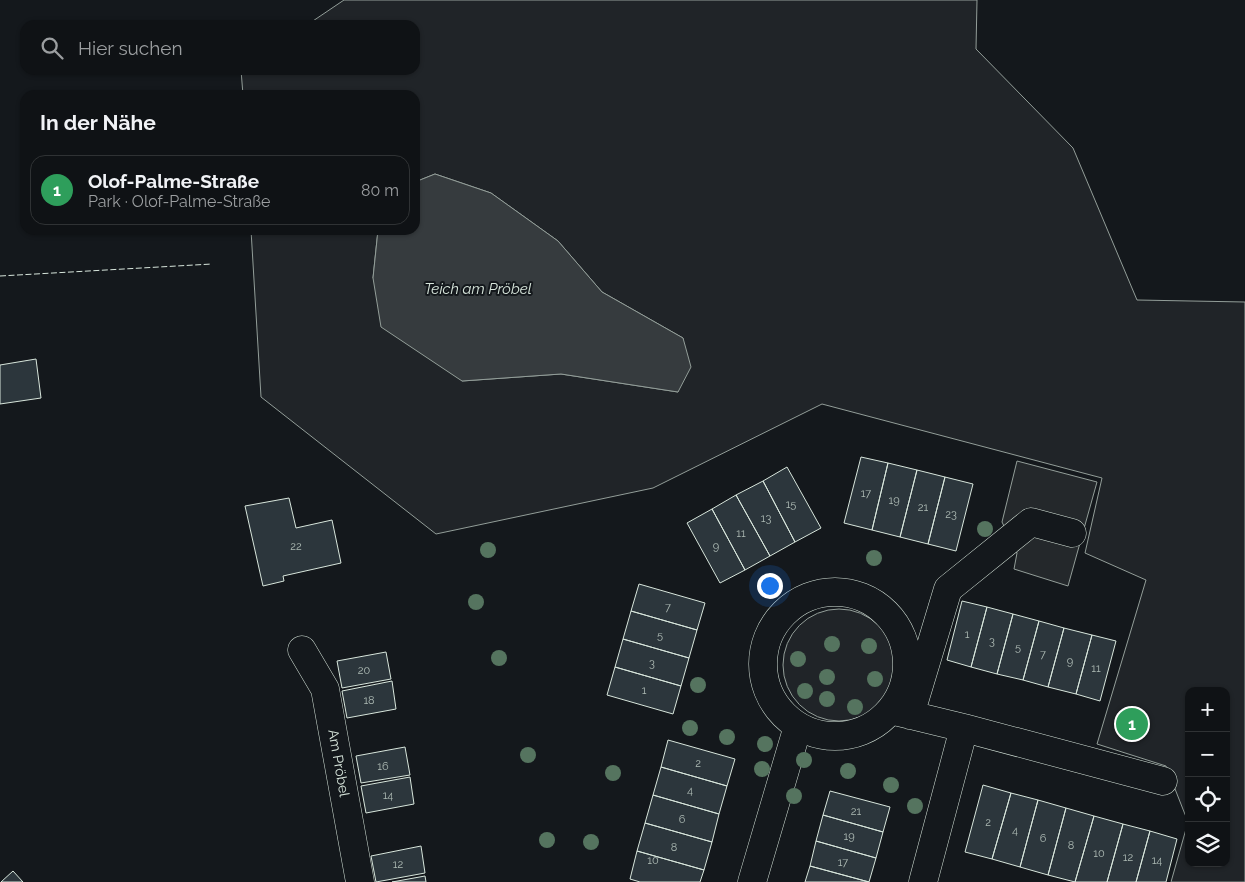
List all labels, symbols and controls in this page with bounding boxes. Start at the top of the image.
search box [20,20,420,75]
icon: search [38,34,66,62]
text: Hier suchen [78,37,183,59]
text: In der Nähe [40,110,156,135]
text: Olof-Palme-Straße [88,170,259,192]
text: 1 [53,181,61,200]
text: 80 m [361,181,399,200]
text: Park · Olof-Palme-Straße [88,192,270,211]
water label: Teich am Pröbel [424,280,532,298]
house number: 17 [861,487,871,500]
house number: 19 [888,494,900,507]
house number: 15 [786,498,796,511]
house number: 21 [918,501,929,514]
house number: 23 [945,508,957,521]
house number: 13 [761,512,771,525]
house number: 11 [736,527,746,540]
house number: 22 [290,540,302,553]
house number: 9 [713,540,719,553]
your location [757,573,783,599]
house number: 7 [665,601,671,614]
house number: 1 [965,628,970,641]
house number: 5 [657,629,663,642]
house number: 3 [989,635,995,648]
house number: 5 [1015,641,1021,654]
house number: 7 [1040,648,1046,661]
house number: 9 [1067,655,1073,668]
house number: 3 [649,657,655,670]
house number: 11 [1091,662,1101,675]
house number: 20 [358,664,370,677]
house number: 1 [642,684,647,697]
map controls [1185,687,1230,867]
button: + [1185,687,1230,732]
house number: 18 [363,694,375,707]
pin: 1 [1116,705,1148,743]
street label: Am Pröbel [325,728,353,798]
button: − [1185,732,1230,777]
house number: 2 [695,757,701,770]
house number: 16 [377,760,389,773]
button: locate [1185,777,1230,822]
house number: 4 [687,784,693,797]
house number: 14 [383,789,393,802]
house number: 21 [851,805,862,818]
house number: 6 [679,813,686,826]
house number: 2 [985,816,991,829]
button: layers [1185,822,1230,867]
house number: 4 [1012,824,1018,837]
house number: 19 [843,830,855,843]
house number: 6 [1040,832,1047,845]
house number: 8 [1068,839,1074,852]
house number: 8 [671,841,677,854]
house number: 10 [1093,847,1105,860]
house number: 12 [1123,851,1133,864]
house number: 10 [647,854,659,867]
house number: 14 [1152,854,1162,867]
house number: 17 [838,856,848,869]
house number: 12 [393,858,403,871]

